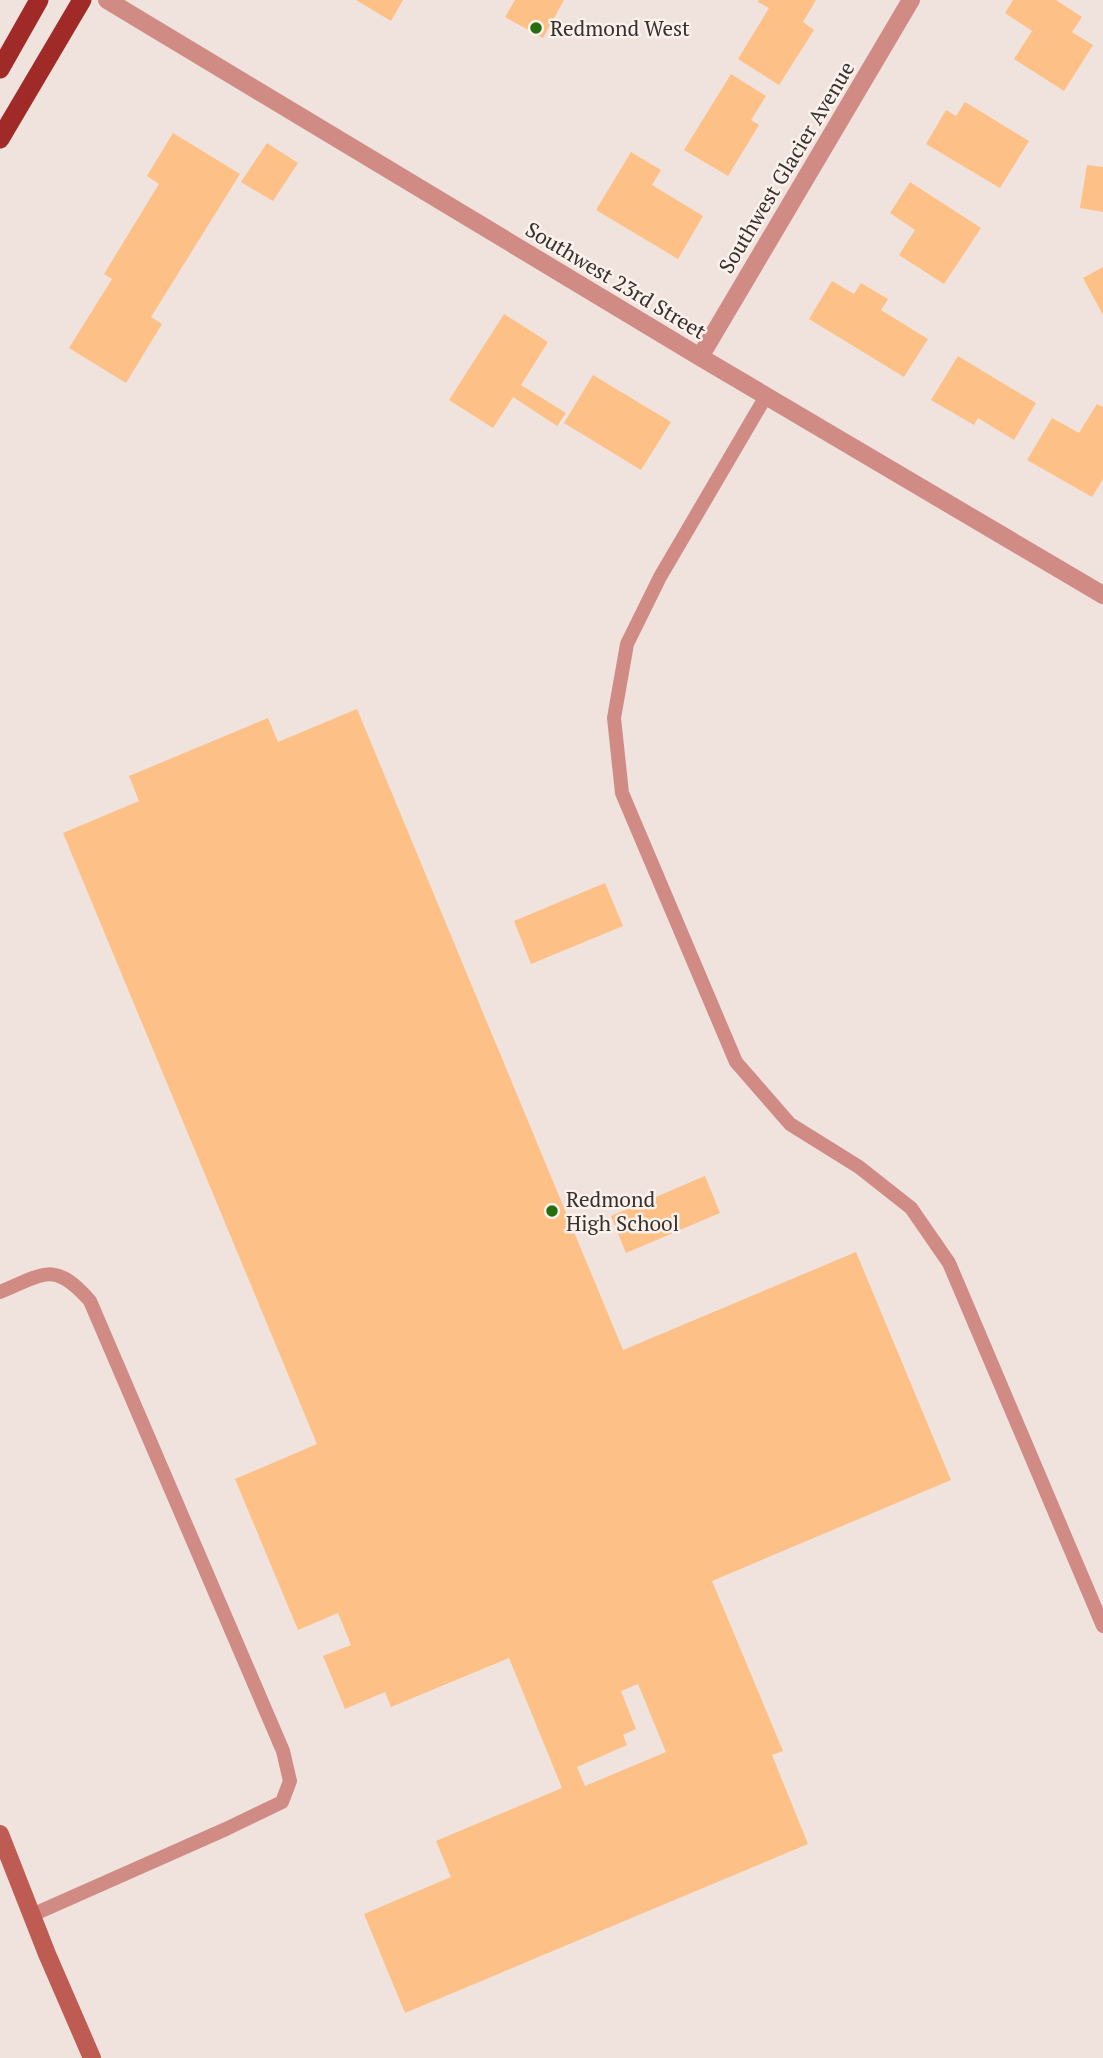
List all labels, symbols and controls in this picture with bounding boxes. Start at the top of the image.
place label: Redmond West [550,14,690,42]
marker: Redmond West [528,20,544,36]
street label: Southwest Glacier Avenue [712,56,860,278]
street label: Southwest 23rd Street [521,215,712,345]
place label: Redmond High School [566,1185,679,1237]
marker: Redmond High School [544,1203,560,1219]

